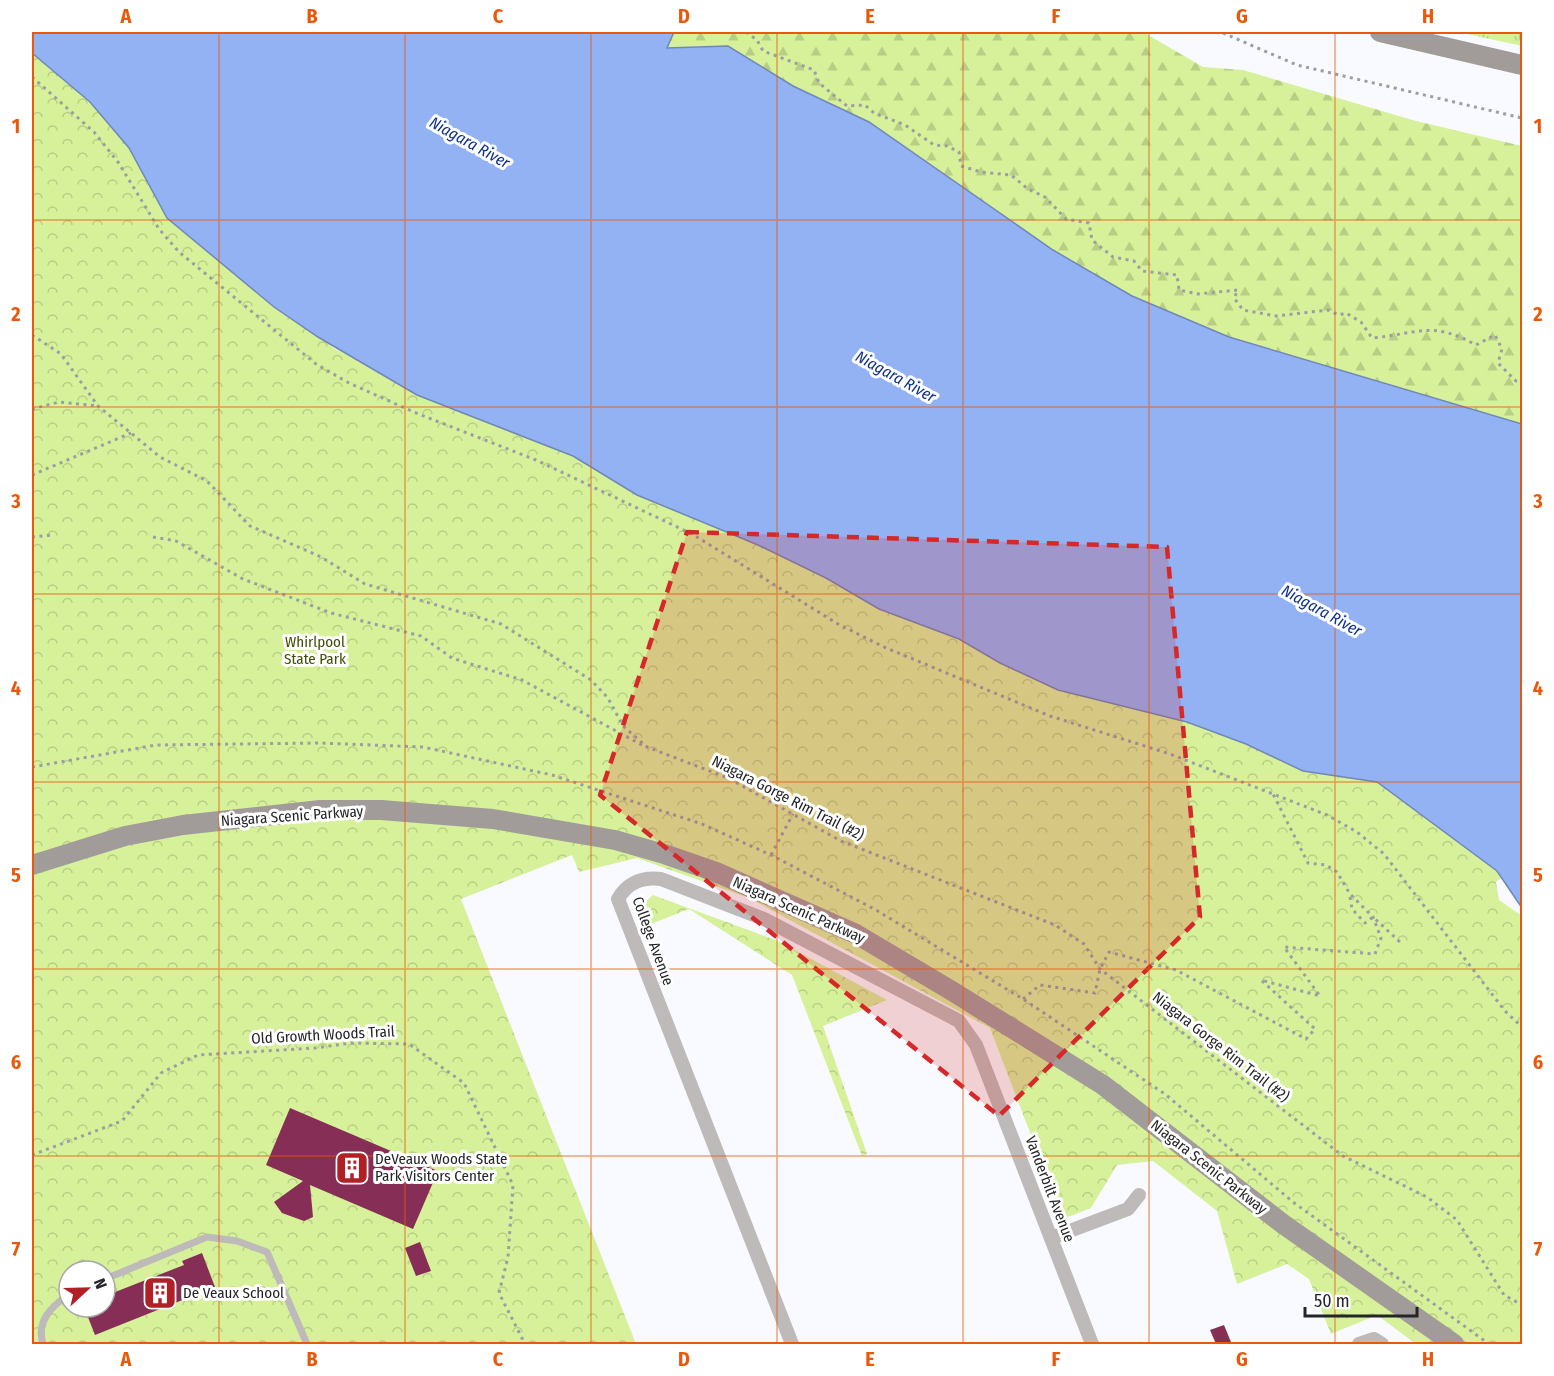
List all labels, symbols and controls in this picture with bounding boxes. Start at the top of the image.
text: A [120,4,133,28]
text: B [306,4,318,28]
text: C [493,4,504,28]
text: D [678,4,690,28]
text: E [865,4,875,28]
text: F [1052,4,1061,28]
text: G [1236,4,1248,28]
text: H [1422,4,1434,28]
water label: Niagara River [426,113,514,172]
text: 1 [12,114,20,138]
text: 1 [1534,114,1542,138]
text: 2 [10,302,21,326]
text: 2 [1532,302,1543,326]
water label: Niagara River [852,347,940,406]
text: 3 [10,489,21,513]
text: 3 [1532,489,1543,513]
water label: Niagara River [1278,581,1366,640]
park label: Whirlpool State Park [284,633,346,668]
text: 4 [11,676,21,700]
text: 4 [1533,676,1543,700]
street label: Niagara Gorge Rim Trail (#2) [709,752,867,844]
street label: Niagara Scenic Parkway [220,802,364,830]
text: 5 [11,863,21,887]
text: 5 [1533,863,1543,887]
street label: Niagara Scenic Parkway [730,873,868,947]
street label: College Avenue [629,894,677,988]
street label: Niagara Gorge Rim Trail (#2) [1149,988,1293,1106]
street label: Old Growth Woods Trail [251,1022,395,1048]
text: 6 [11,1050,21,1074]
text: 6 [1533,1050,1543,1074]
street label: Niagara Scenic Parkway [1147,1116,1271,1218]
street label: Vanderbilt Avenue [1021,1133,1079,1245]
building icon: DeVeaux Woods State Park Visitors Center [334,1150,370,1186]
place label: DeVeaux Woods State Park Visitors Center [375,1150,507,1185]
text: 7 [12,1237,21,1261]
text: 7 [1534,1237,1543,1261]
north arrow [57,1259,117,1319]
building icon: De Veaux School [142,1275,178,1311]
text: N [90,1276,111,1292]
scale bar [1305,1280,1418,1318]
place label: De Veaux School [183,1284,284,1302]
text: 50 m [1314,1290,1350,1312]
text: A [120,1347,133,1371]
text: B [306,1347,318,1371]
text: C [493,1347,504,1371]
text: D [678,1347,690,1371]
text: E [865,1347,875,1371]
text: F [1052,1347,1061,1371]
text: G [1236,1347,1248,1371]
text: H [1422,1347,1434,1371]

